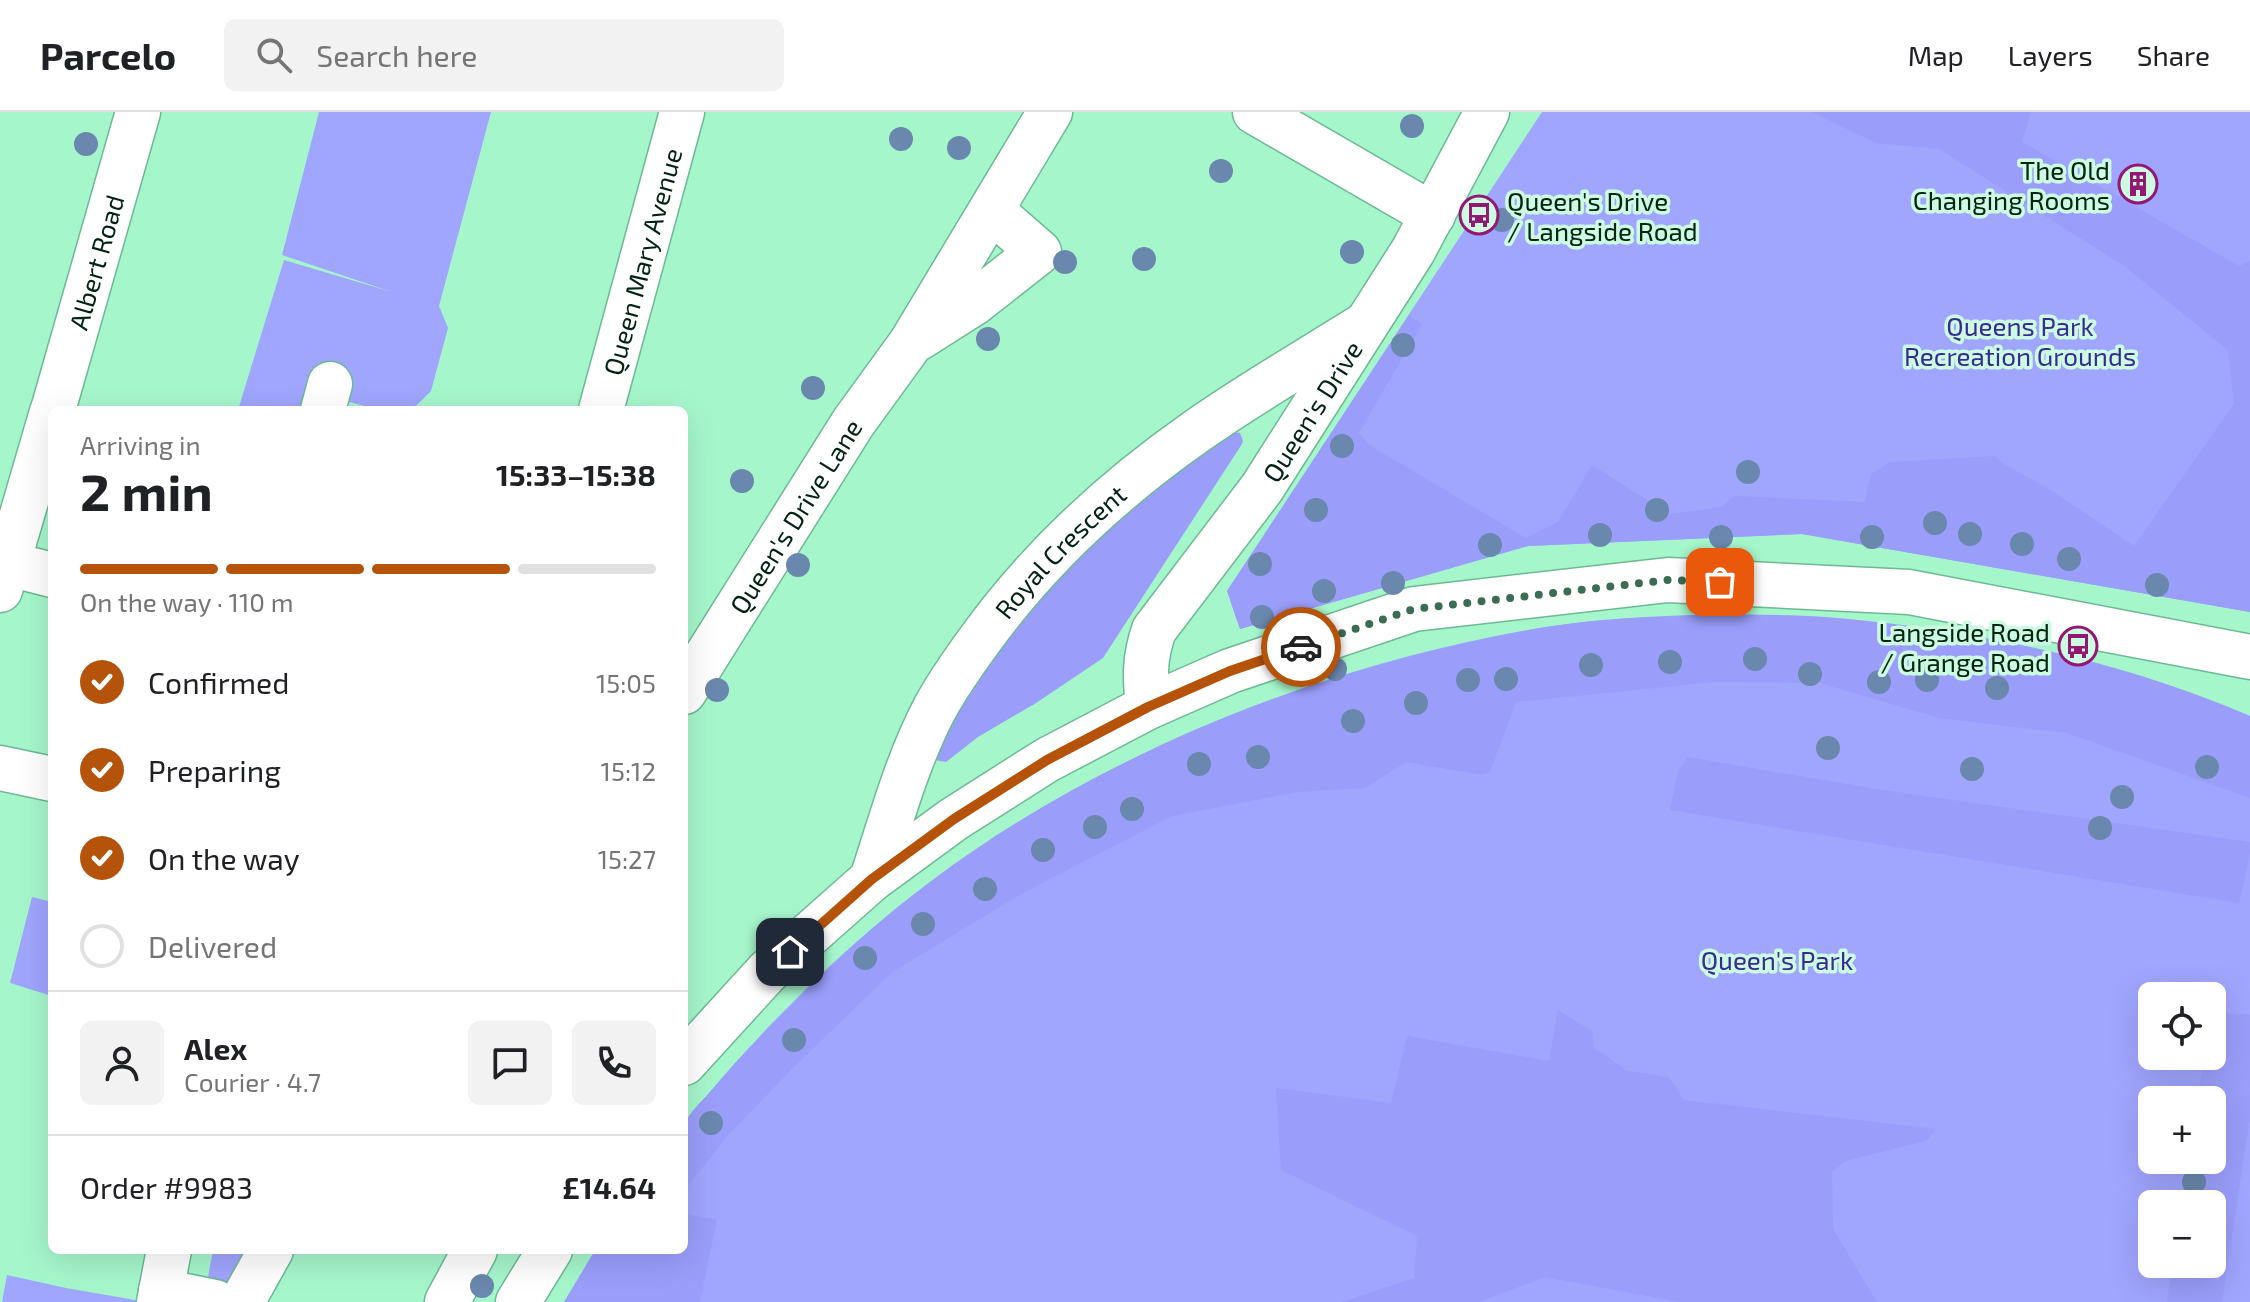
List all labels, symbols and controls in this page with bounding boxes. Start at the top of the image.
search box [224,19,784,91]
text: Parcelo [40,32,176,78]
icon: search [252,33,296,77]
text: Search here [316,37,477,73]
text: Map [1908,38,1964,72]
text: Layers [2008,38,2093,72]
text: Share [2137,38,2210,72]
street label: Queen Mary Avenue [596,144,687,378]
place label: The Old Changing Rooms [1913,154,2110,215]
building icon: The Old Changing Rooms [2117,163,2159,205]
place label: Queen's Drive / Langside Road [1507,185,1698,246]
street label: Albert Road [61,191,129,333]
bus stop icon: Queen's Drive / Langside Road [1458,194,1500,236]
park label: Queens Park Recreation Grounds [1904,310,2136,371]
street label: Queen's Drive [1255,334,1368,487]
street label: Queen's Drive Lane [722,413,867,619]
text: Arriving in [80,429,201,460]
text: 15:33–15:38 [496,456,656,492]
text: 2 min [80,459,213,521]
street label: Royal Crescent [987,477,1132,624]
pin [1686,548,1754,616]
icon: bag [1698,560,1742,604]
text: On the way · 110 m [80,586,294,617]
courier [1261,607,1341,687]
place label: Langside Road / Grange Road [1879,616,2050,677]
icon: car [1279,625,1323,669]
bus stop icon: Langside Road / Grange Road [2057,625,2099,667]
icon: check [80,660,124,704]
text: Confirmed [148,664,289,700]
text: 15:05 [596,667,656,698]
icon: check [80,748,124,792]
text: Preparing [148,752,281,788]
text: 15:12 [601,755,656,786]
icon: check [80,836,124,880]
text: On the way [148,840,300,876]
text: 15:27 [598,843,656,874]
pin [756,918,824,986]
text: Delivered [148,928,277,964]
icon: home [768,930,812,974]
park label: Queen's Park [1701,944,1853,975]
map controls [2138,982,2226,1278]
button: locate [2138,982,2226,1070]
button: person [80,1021,164,1105]
button: chat [468,1021,552,1105]
button: phone [572,1021,656,1105]
text: Alex [184,1030,247,1066]
text: Courier · 4.7 [184,1066,321,1097]
button: + [2138,1086,2226,1174]
text: Order #9983 [80,1169,253,1205]
text: £14.64 [562,1169,656,1205]
button: − [2138,1190,2226,1278]

